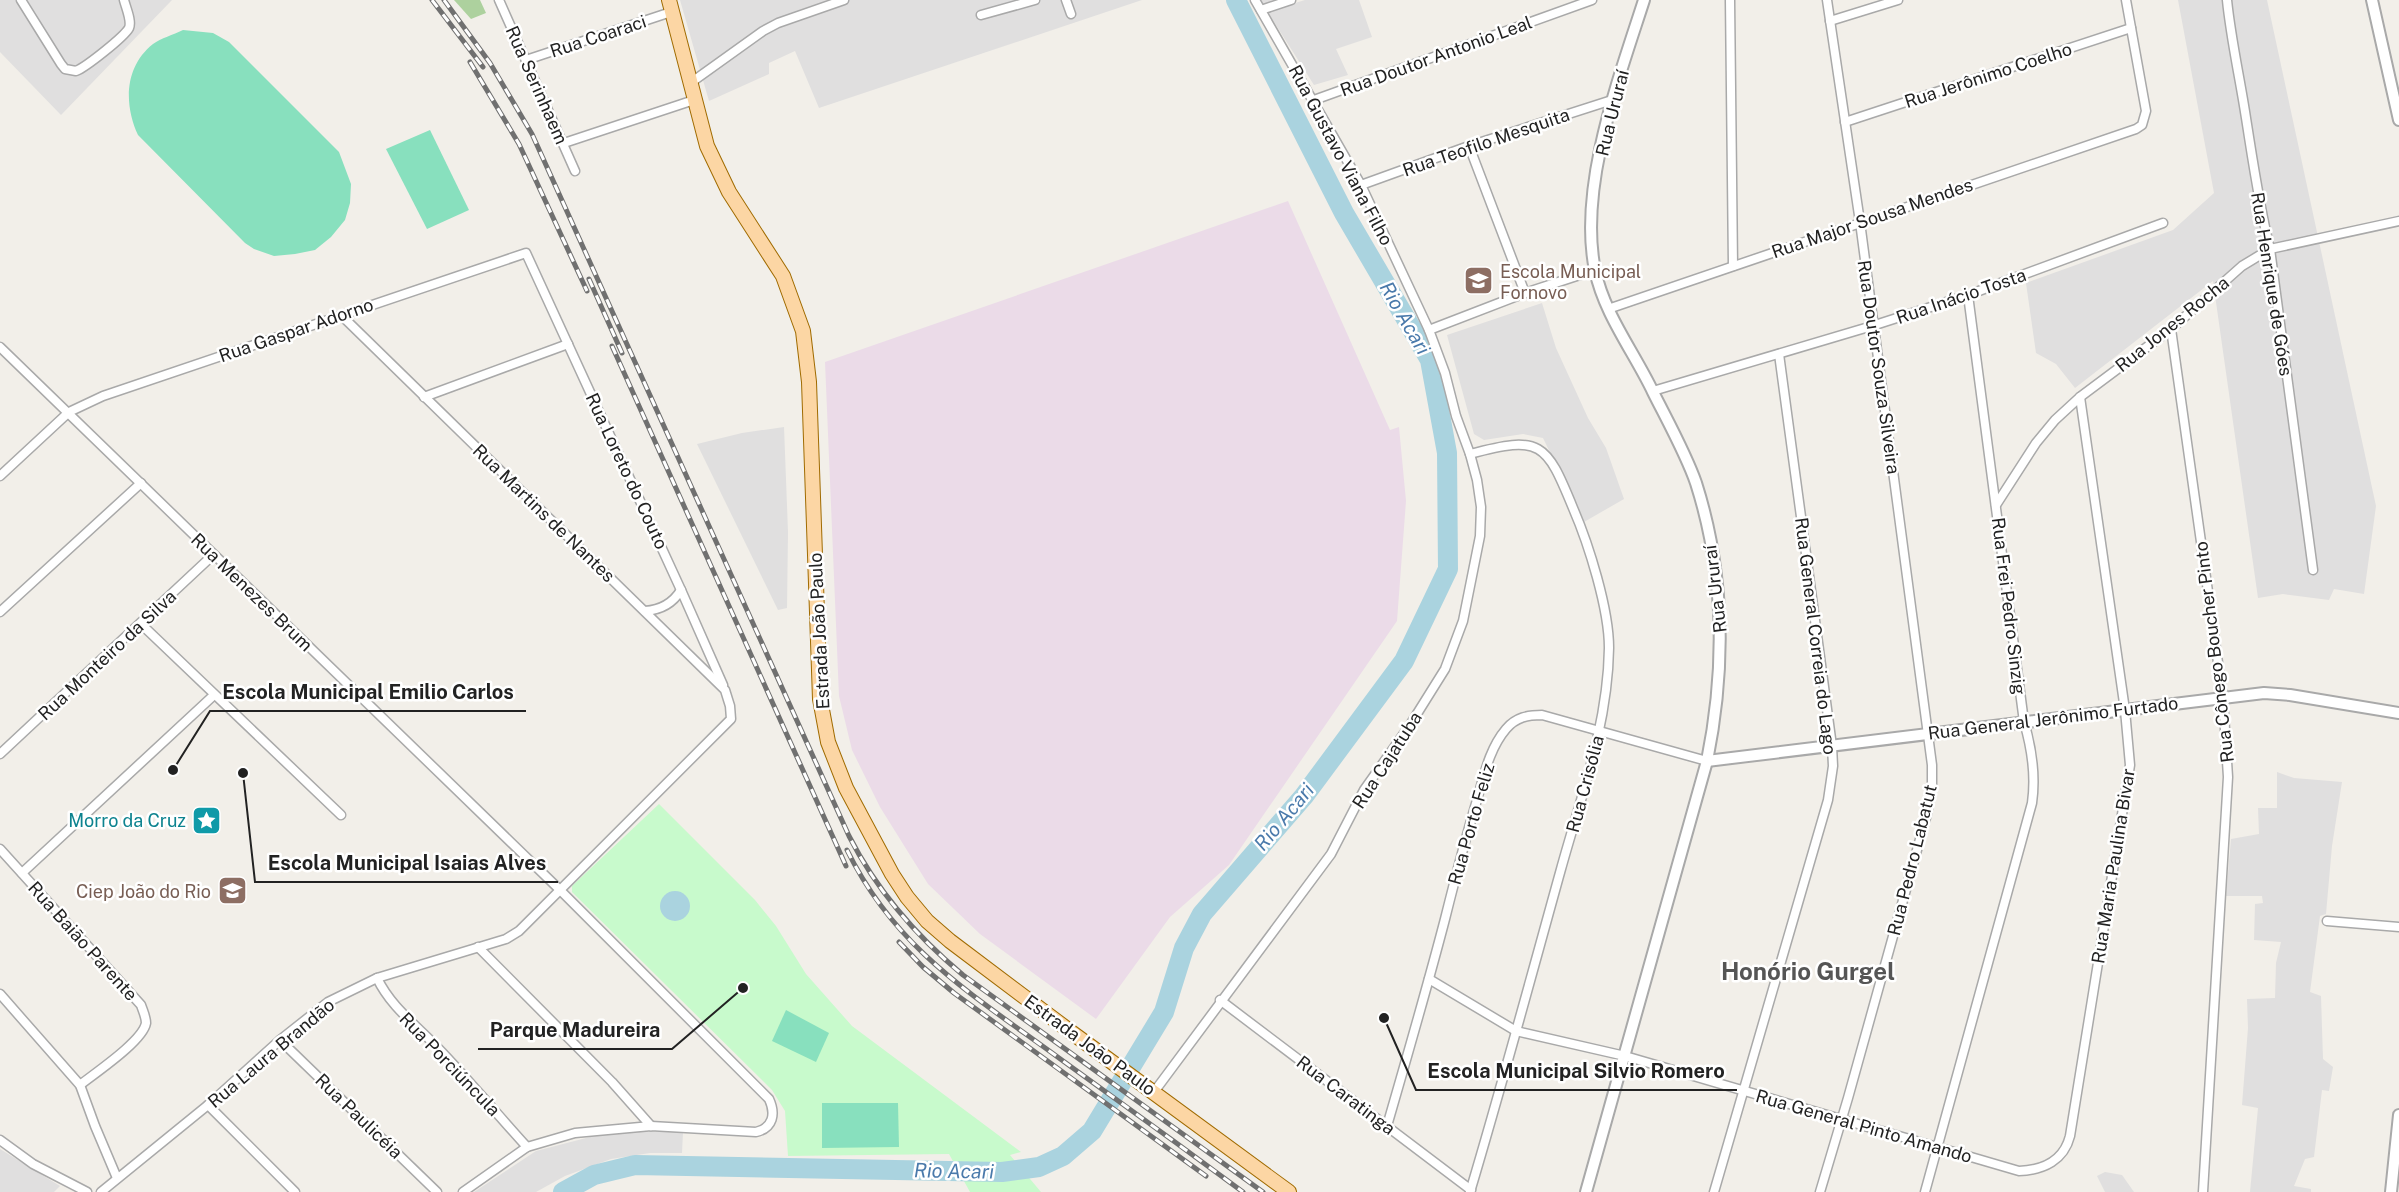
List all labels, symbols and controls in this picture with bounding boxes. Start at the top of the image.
street label: Rua Coaraci [547,11,649,61]
street label: Rua Doutor Antonio Leal [1337,11,1535,101]
street label: Rua Serinhaem [502,23,572,147]
street label: Rua Jerônimo Coelho [1902,38,2074,112]
street label: Rua Gustavo Viana Filho [1284,61,1398,249]
street label: Rua Ururaí [1591,67,1633,158]
street label: Rua Teofilo Mesquita [1400,104,1572,180]
street label: Rua Major Sousa Mendes [1769,174,1975,262]
street label: Rua Henrique de Góes [2247,191,2297,377]
street label: Rua Doutor Souza Silveira [1854,259,1904,475]
place label: Escola Municipal Fornovo [1500,261,1641,303]
street label: Rua Inácio Tosta [1893,264,2029,328]
school or university icon: Escola Municipal Fornovo [1463,265,1495,297]
street label: Rua Jones Rocha [2111,272,2233,376]
water label: Rio Acari [1375,277,1435,359]
street label: Rua Gaspar Adorno [216,294,376,366]
street label: Rua Loreto do Couto [582,390,672,552]
street label: Rua Martins de Nantes [469,440,619,586]
street label: Rua General Correia do Lago [1791,516,1841,756]
street label: Rua Frei Pedro Sinzig [1988,516,2030,696]
street label: Rua Menezes Brum [187,529,317,655]
street label: Rua Cônego Boucher Pinto [2190,540,2238,764]
street label: Rua Ururaí [1699,543,1731,634]
street label: Estrada João Paulo [804,552,834,710]
street label: Rua Monteiro da Silva [34,586,180,724]
callout: Escola Municipal Emilio Carlos [210,673,526,711]
text: Escola Municipal Emilio Carlos [222,680,514,704]
street label: Rua General Jerônimo Furtado [1927,692,2179,744]
street label: Rua Cajatuba [1348,708,1426,812]
street label: Rua Crisólia [1562,733,1608,835]
street label: Rua Porto Feliz [1444,761,1498,887]
street label: Rua Maria Paulina Bivar [2087,767,2139,965]
water label: Rio Acari [1249,779,1319,855]
street label: Rua Pedro Labatut [1883,782,1941,938]
place icon: Morro da Cruz [191,804,223,836]
place label: Morro da Cruz [68,810,186,831]
callout: Escola Municipal Isaias Alves [255,844,558,882]
text: Escola Municipal Isaias Alves [268,851,546,875]
school or university icon: Ciep João do Rio [216,875,248,907]
street label: Rua Baião Parente [24,877,142,1005]
place label: Ciep João do Rio [76,881,211,902]
district label: Honório Gurgel [1721,957,1895,985]
street label: Estrada João Paulo [1020,990,1160,1100]
street label: Rua Laura Brandão [204,994,338,1112]
street label: Rua Porciúncula [395,1008,505,1120]
callout: Parque Madureira [478,1011,672,1049]
text: Parque Madureira [490,1018,660,1042]
street label: Rua Caratinga [1292,1051,1400,1139]
callout: Escola Municipal Silvio Romero [1416,1052,1737,1090]
text: Escola Municipal Silvio Romero [1427,1059,1725,1083]
street label: Rua Paulicéia [311,1069,407,1163]
street label: Rua General Pinto Amando [1753,1085,1975,1167]
water label: Rio Acari [914,1158,994,1184]

